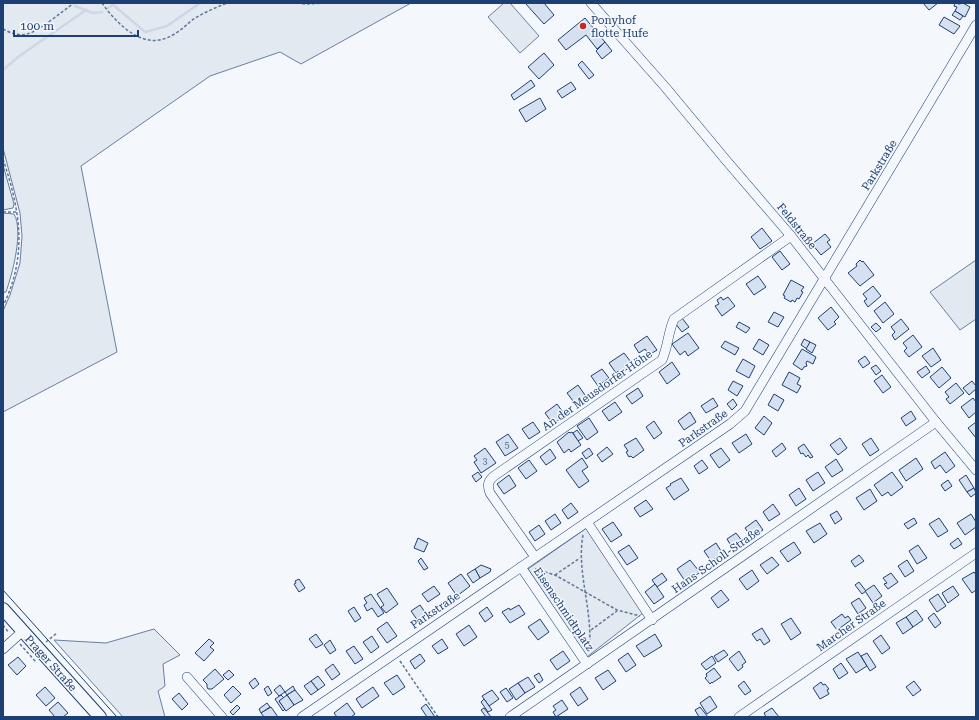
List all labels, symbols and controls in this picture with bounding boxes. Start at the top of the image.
scale bar [14,12,138,38]
place label: Ponyhof flotte Hufe [591,14,648,40]
text: 100 m [20,19,54,33]
marker: Ponyhof flotte Hufe [578,21,588,31]
street label: Parkstraße [859,138,900,193]
street label: Feldstraße [774,201,819,252]
street label: An der Meusdorfer Höhe [540,347,655,433]
street label: Parkstraße [676,407,730,450]
house number: 5 [504,440,510,450]
house number: 3 [482,456,488,466]
street label: Hans-Scholl-Straße [670,525,763,596]
street label: Eisenschmidtplatz [531,565,596,653]
street label: Parkstraße [408,589,462,632]
street label: Marcher Straße [814,597,888,654]
street label: Prager Straße [22,633,79,694]

